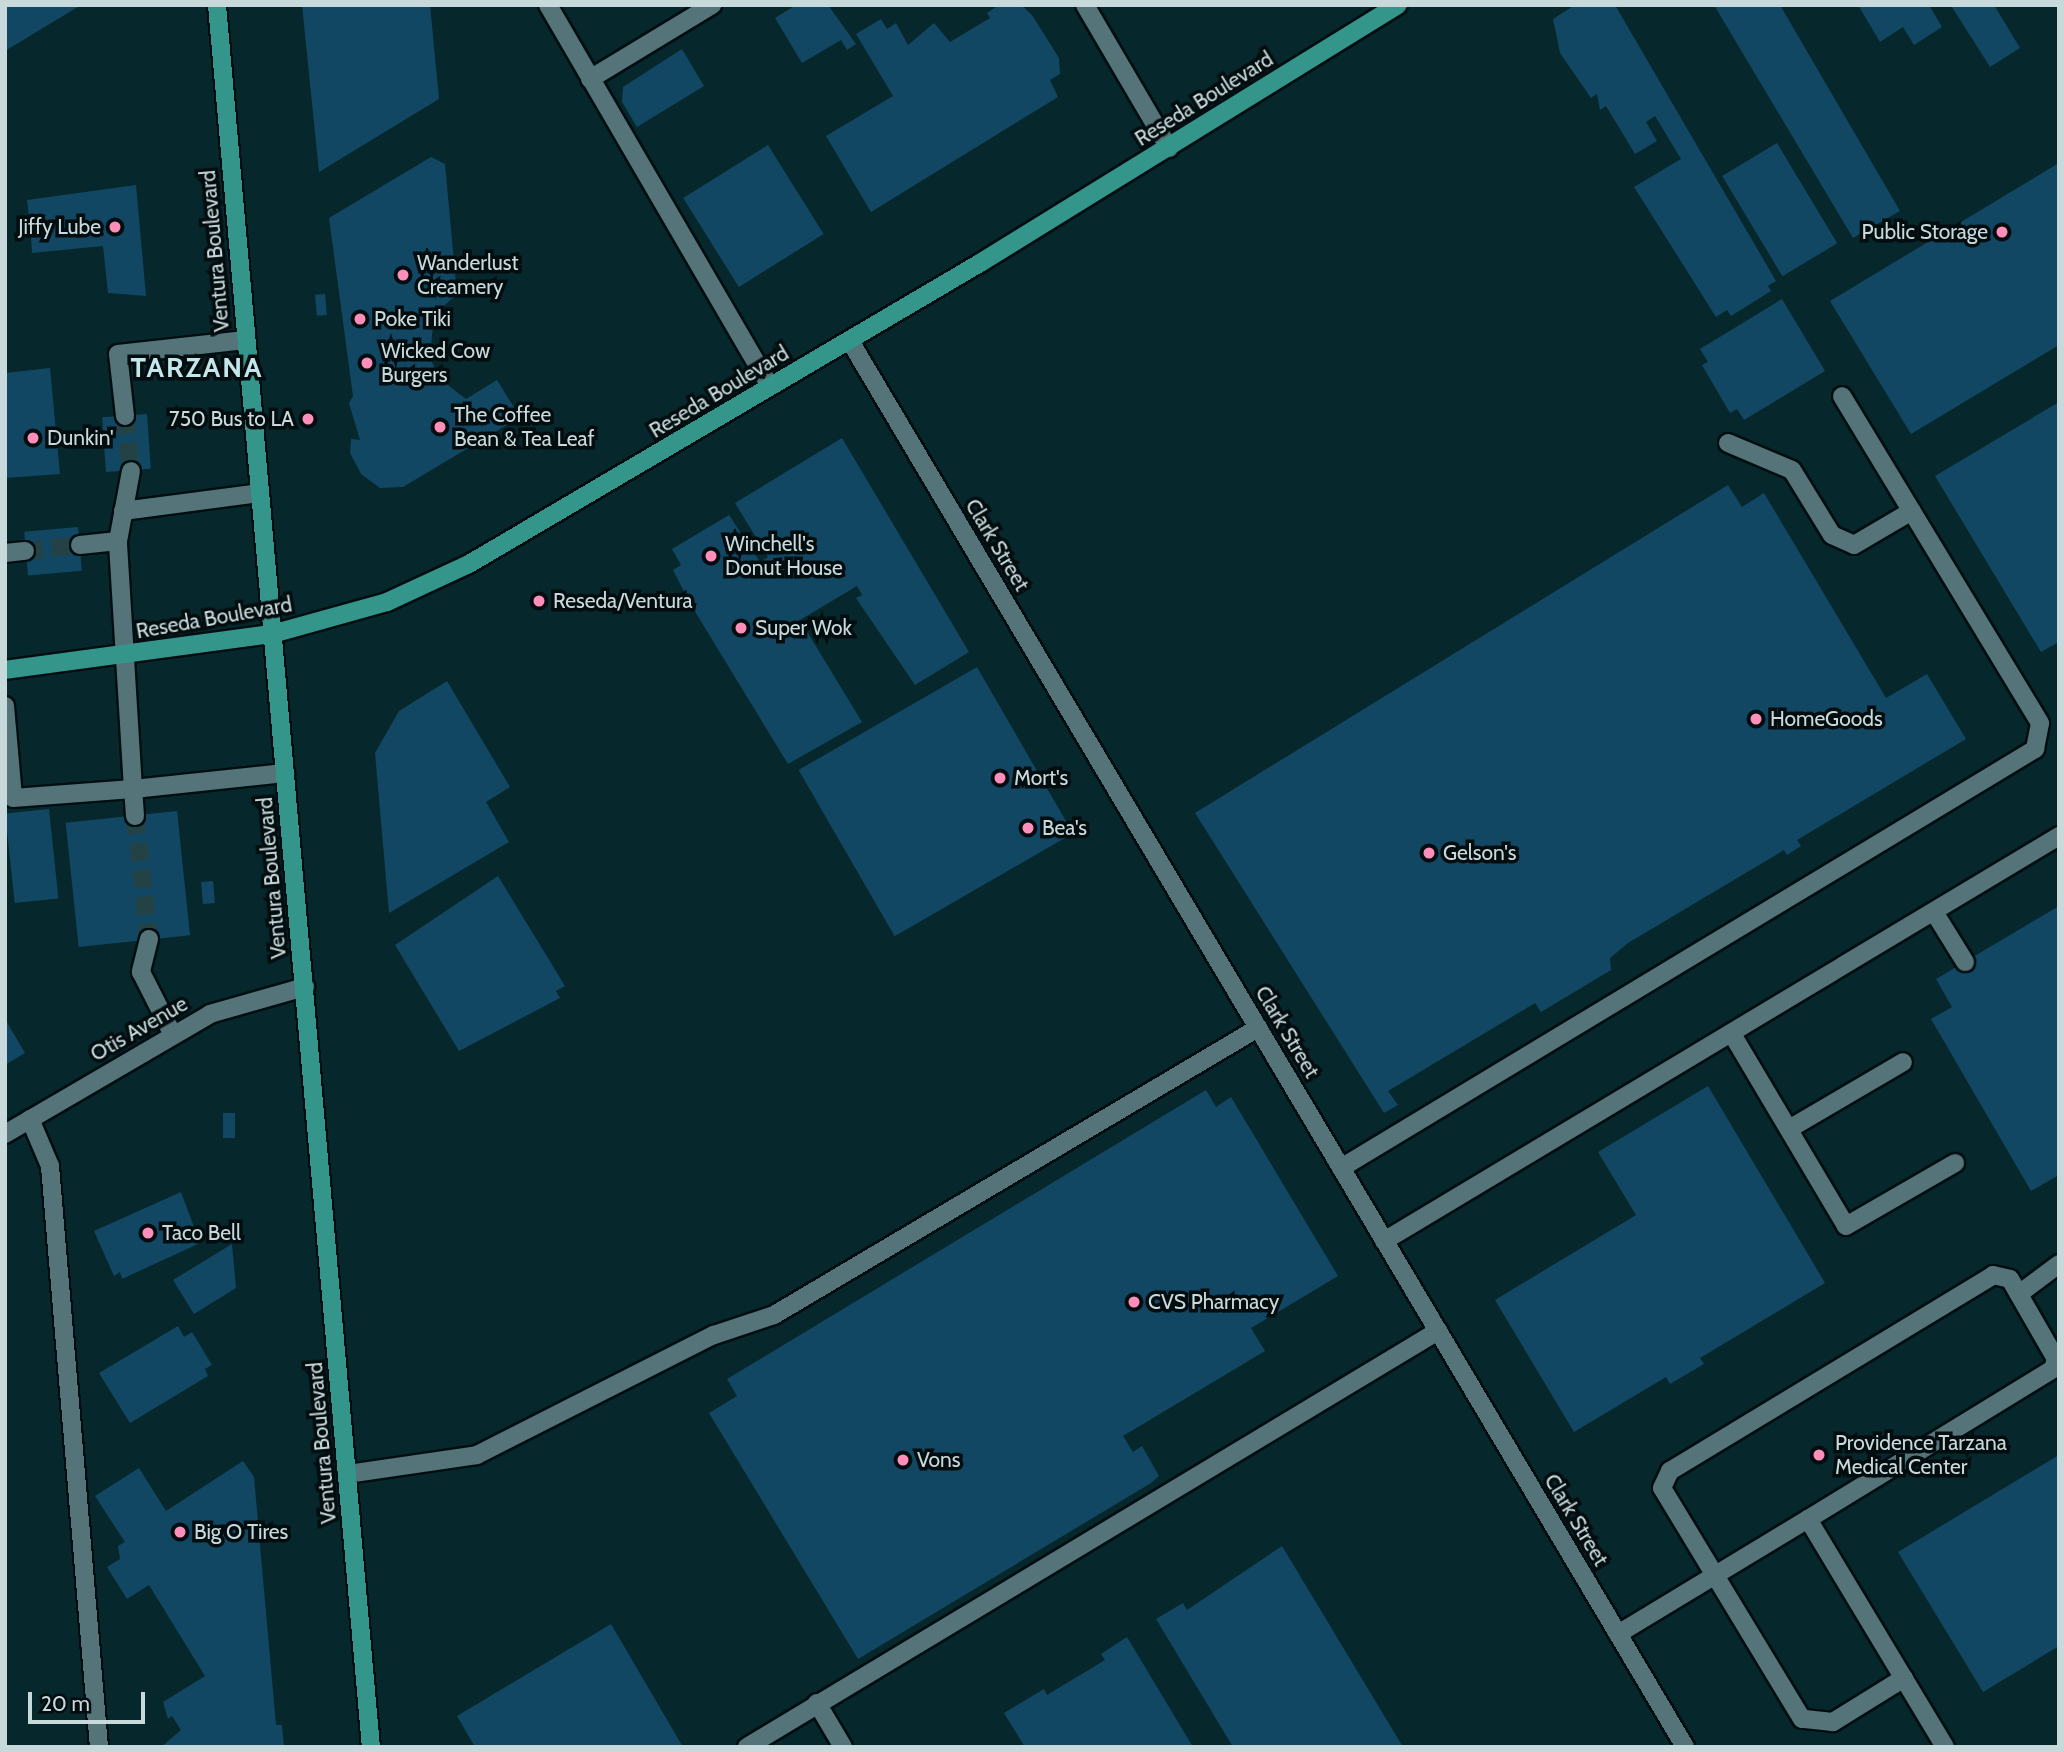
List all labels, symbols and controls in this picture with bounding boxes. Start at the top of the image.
street label: Reseda Boulevard [1130,46,1278,152]
street label: Ventura Boulevard [195,169,235,333]
place label: Jiffy Lube [18,214,101,240]
marker: Jiffy Lube [107,219,123,235]
place label: Public Storage [1862,219,1988,245]
marker: Public Storage [1994,224,2010,240]
place label: Wanderlust Creamery [417,250,519,300]
marker: Wanderlust Creamery [395,267,411,283]
place label: Poke Tiki [374,306,451,332]
marker: Poke Tiki [352,311,368,327]
place label: Wicked Cow Burgers [381,338,490,388]
street label: Reseda Boulevard [645,341,793,443]
district label: TARZANA [131,350,263,384]
marker: Wicked Cow Burgers [359,355,375,371]
place label: The Coffee Bean & Tea Leaf [454,402,594,452]
place label: 750 Bus to LA [169,406,294,432]
marker: 750 Bus to LA [300,411,316,427]
marker: The Coffee Bean & Tea Leaf [432,419,448,435]
place label: Dunkin' [47,425,114,451]
marker: Dunkin' [25,430,41,446]
street label: Clark Street [960,494,1034,596]
place label: Winchell's Donut House [725,531,843,581]
marker: Winchell's Donut House [703,548,719,564]
place label: Reseda/Ventura [553,588,693,614]
street label: Reseda Boulevard [134,592,294,644]
marker: Reseda/Ventura [531,593,547,609]
place label: Super Wok [755,615,852,641]
marker: Super Wok [733,620,749,636]
place label: HomeGoods [1770,706,1883,732]
marker: HomeGoods [1748,711,1764,727]
place label: Mort's [1014,765,1068,791]
marker: Mort's [992,770,1008,786]
street label: Ventura Boulevard [252,796,292,960]
place label: Bea's [1042,815,1087,841]
marker: Bea's [1020,820,1036,836]
place label: Gelson's [1443,840,1516,866]
marker: Gelson's [1421,845,1437,861]
street label: Clark Street [1250,981,1324,1083]
street label: Otis Avenue [86,991,192,1067]
place label: Taco Bell [162,1220,241,1246]
marker: Taco Bell [140,1225,156,1241]
place label: CVS Pharmacy [1148,1289,1279,1315]
marker: CVS Pharmacy [1126,1294,1142,1310]
street label: Ventura Boulevard [302,1361,342,1525]
place label: Providence Tarzana Medical Center [1835,1430,2007,1480]
marker: Providence Tarzana Medical Center [1809,1445,1829,1465]
place label: Vons [917,1447,961,1473]
marker: Vons [895,1452,911,1468]
street label: Clark Street [1539,1469,1613,1571]
place label: Big O Tires [194,1519,288,1545]
marker: Big O Tires [172,1524,188,1540]
scale bar [32,1678,149,1722]
text: 20 m [41,1691,90,1716]

